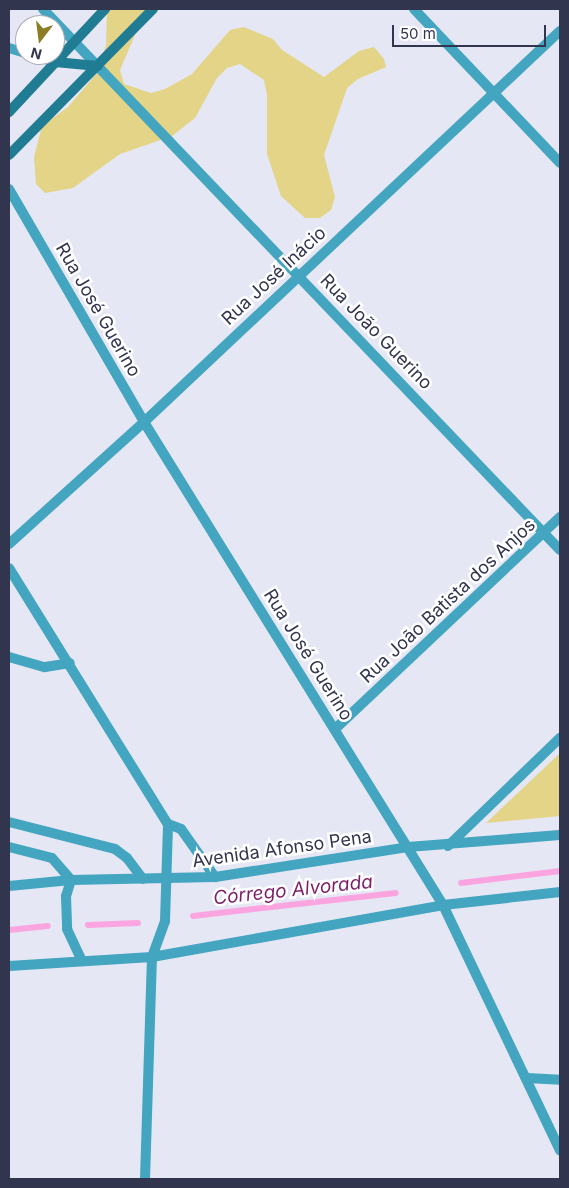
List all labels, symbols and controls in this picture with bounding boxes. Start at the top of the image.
north arrow [15,15,65,65]
scale bar [394,15,548,47]
text: 50 m [400,24,436,43]
text: N [29,44,44,64]
street label: Rua José Inácio [217,222,331,330]
street label: Rua José Guerino [51,239,145,381]
street label: Rua João Guerino [315,270,437,394]
street label: Rua João Batista dos Anjos [356,514,540,688]
street label: Rua José Guerino [259,585,357,725]
street label: Avenida Afonso Pena [191,826,373,872]
water label: Córrego Alvorada [212,870,374,910]

